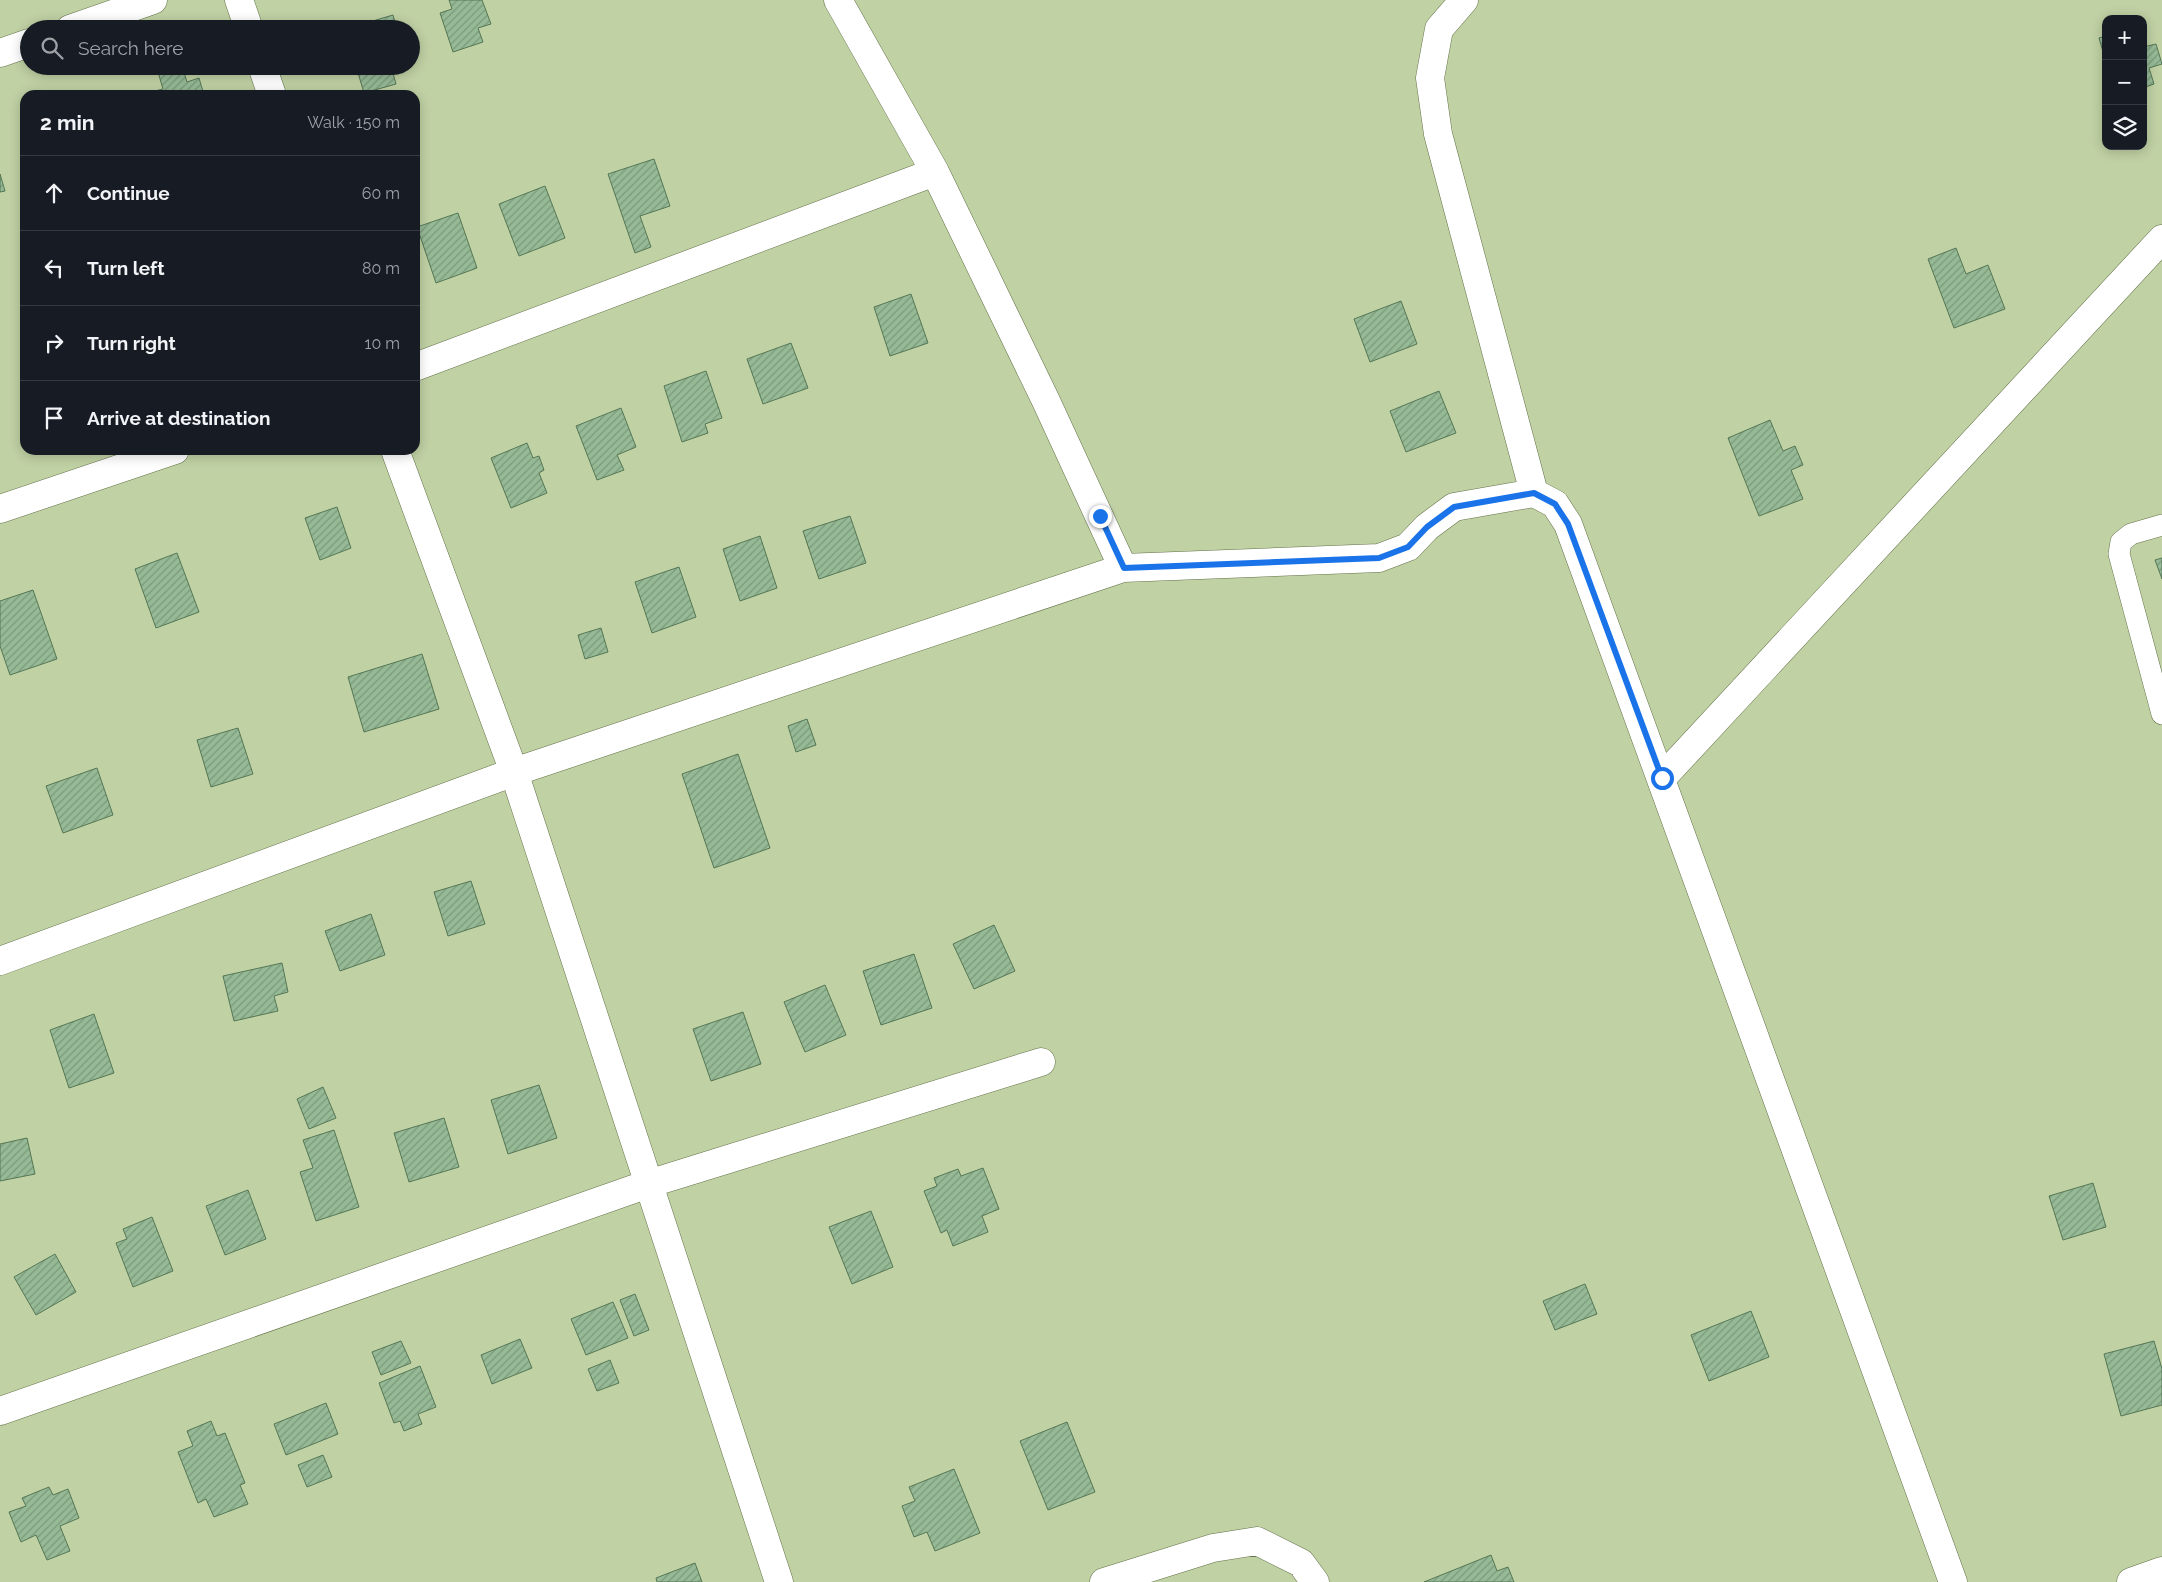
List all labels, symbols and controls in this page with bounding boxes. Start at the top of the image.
map controls [2102,15,2147,150]
button: + [2102,15,2147,60]
search box [20,20,420,75]
icon: search [38,34,66,62]
text: Search here [78,37,184,59]
button: − [2102,60,2147,105]
button: layers [2102,105,2147,150]
text: 2 min [40,110,94,135]
text: Walk · 150 m [307,113,400,132]
icon: ahead [40,179,68,207]
text: Continue [87,182,170,204]
text: 60 m [362,184,400,203]
icon: left [40,254,68,282]
text: Turn left [87,257,164,279]
text: 80 m [362,259,400,278]
icon: right [40,329,68,357]
text: Turn right [87,332,176,354]
text: 10 m [365,334,400,353]
icon: arrive [40,404,68,432]
text: Arrive at destination [87,407,271,429]
route end [1089,505,1112,528]
route start [1651,767,1674,790]

